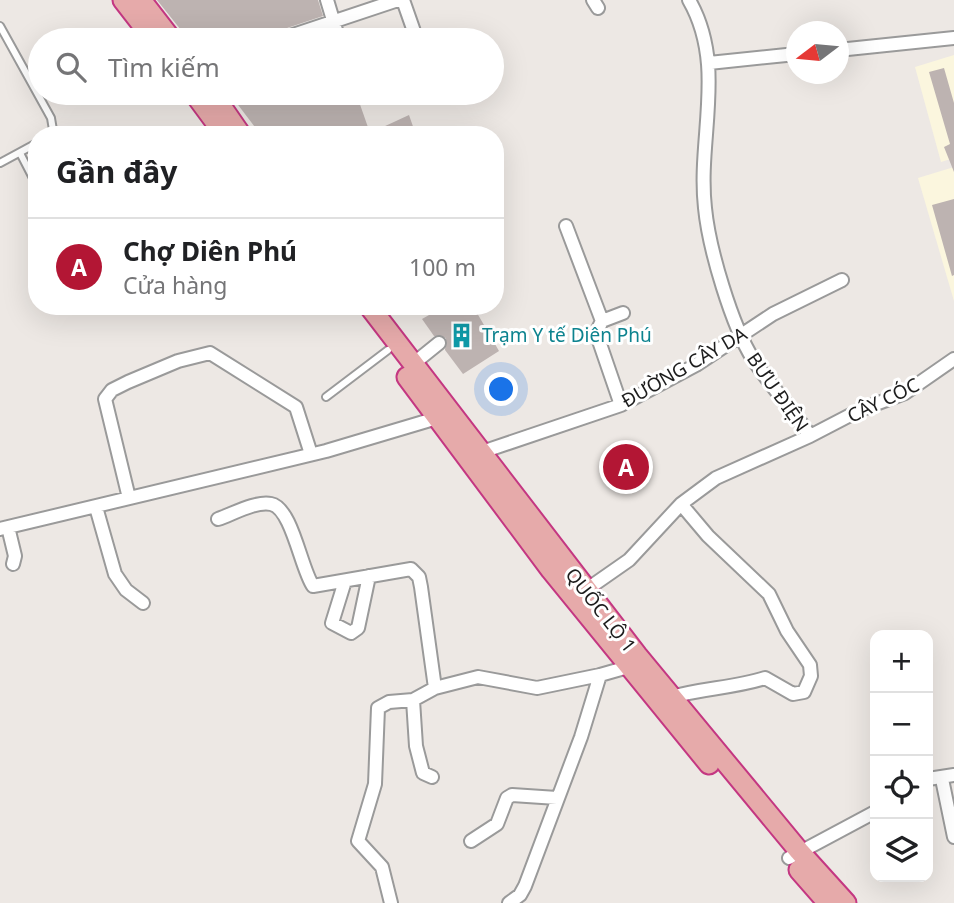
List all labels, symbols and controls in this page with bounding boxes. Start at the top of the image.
north arrow [786,21,849,84]
search box [28,28,504,105]
icon: search [52,48,90,86]
text: Tìm kiếm [108,49,220,85]
text: Gần đây [56,151,177,192]
text: Chợ Diên Phú [123,233,297,269]
text: A [71,251,87,283]
text: 100 m [409,251,476,283]
text: Cửa hàng [123,269,227,301]
street label: ĐƯỜNG CÂY DA [616,320,752,413]
building icon: Trạm Y tế Diên Phú [448,321,476,349]
place label: Trạm Y tế Diên Phú [482,322,652,348]
street label: BƯU ĐIỆN [741,347,815,437]
street label: CÂY CÓC [843,371,923,429]
your location [484,372,518,406]
pin: A [603,441,649,493]
street label: QUỐC LỘ 1 [560,562,642,658]
map controls [870,630,933,882]
button: + [870,630,933,693]
button: − [870,693,933,756]
button: locate [870,756,933,819]
button: layers [870,819,933,882]

